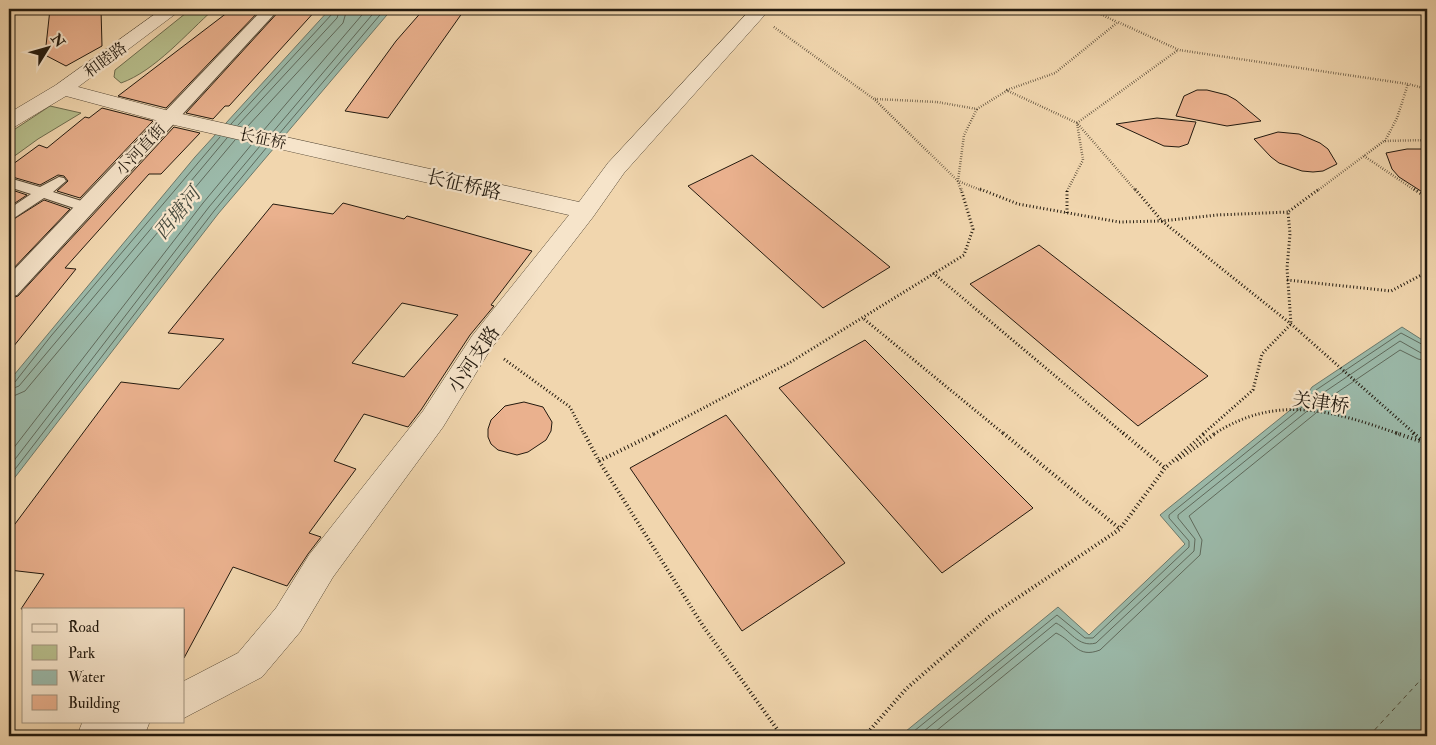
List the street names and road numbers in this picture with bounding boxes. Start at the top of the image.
street label: 和睦路 [80,38,131,82]
street label: 小河直街 [112,119,170,180]
street label: 长征桥 [237,124,288,154]
street label: 长征桥路 [424,165,504,205]
street label: 小河支路 [443,321,505,398]
street label: 关津桥 [1291,387,1351,419]

